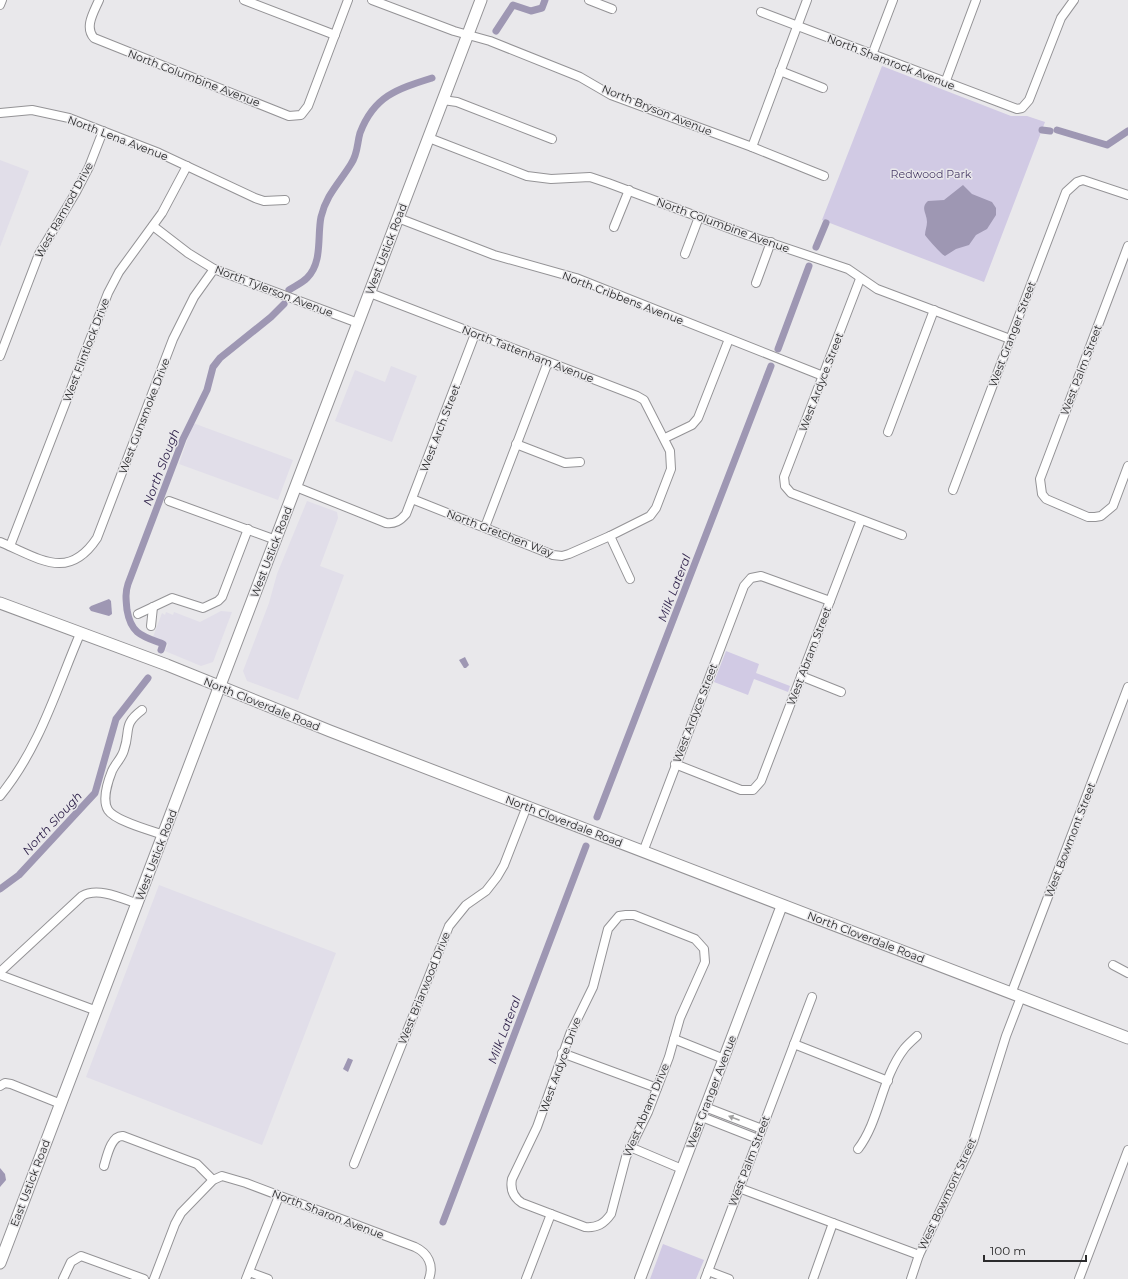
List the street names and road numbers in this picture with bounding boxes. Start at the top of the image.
street label: North Shamrock Avenue [825,31,957,93]
street label: North Columbine Avenue [126,46,262,110]
street label: North Bryson Avenue [600,81,715,139]
street label: North Lena Avenue [66,112,171,164]
street label: West Ramrod Drive [32,159,96,260]
street label: North Columbine Avenue [655,194,792,256]
street label: West Ustick Road [362,201,410,297]
street label: North Tylerson Avenue [213,262,335,320]
street label: North Cribbens Avenue [560,268,686,328]
street label: West Granger Street [985,279,1039,389]
street label: West Flintlock Drive [60,296,112,404]
street label: North Tattenham Avenue [460,322,596,386]
street label: West Palm Street [1057,322,1105,417]
street label: West Ardyce Street [796,330,847,434]
street label: West Gunsmoke Drive [115,356,173,476]
street label: West Arch Street [417,382,463,474]
street label: West Ustick Road [247,504,295,600]
street label: North Gretchen Way [445,506,555,560]
street label: West Abram Street [784,604,834,707]
street label: West Ardyce Street [670,661,721,765]
street label: North Cloverdale Road [202,674,322,734]
street label: West Bowmont Street [1042,780,1099,900]
street label: North Cloverdale Road [503,792,625,850]
street label: West Ustick Road [132,807,180,903]
street label: North Cloverdale Road [805,908,927,966]
street label: West Briarwood Drive [395,929,453,1046]
street label: West Ardyce Drive [536,1015,584,1115]
street label: West Granger Avenue [683,1033,739,1151]
street label: West Abram Drive [620,1061,672,1159]
street label: West Palm Street [725,1113,773,1208]
street label: West Bowmont Street [915,1135,979,1252]
street label: East Ustick Road [7,1137,53,1229]
street label: North Sharon Avenue [270,1186,386,1242]

